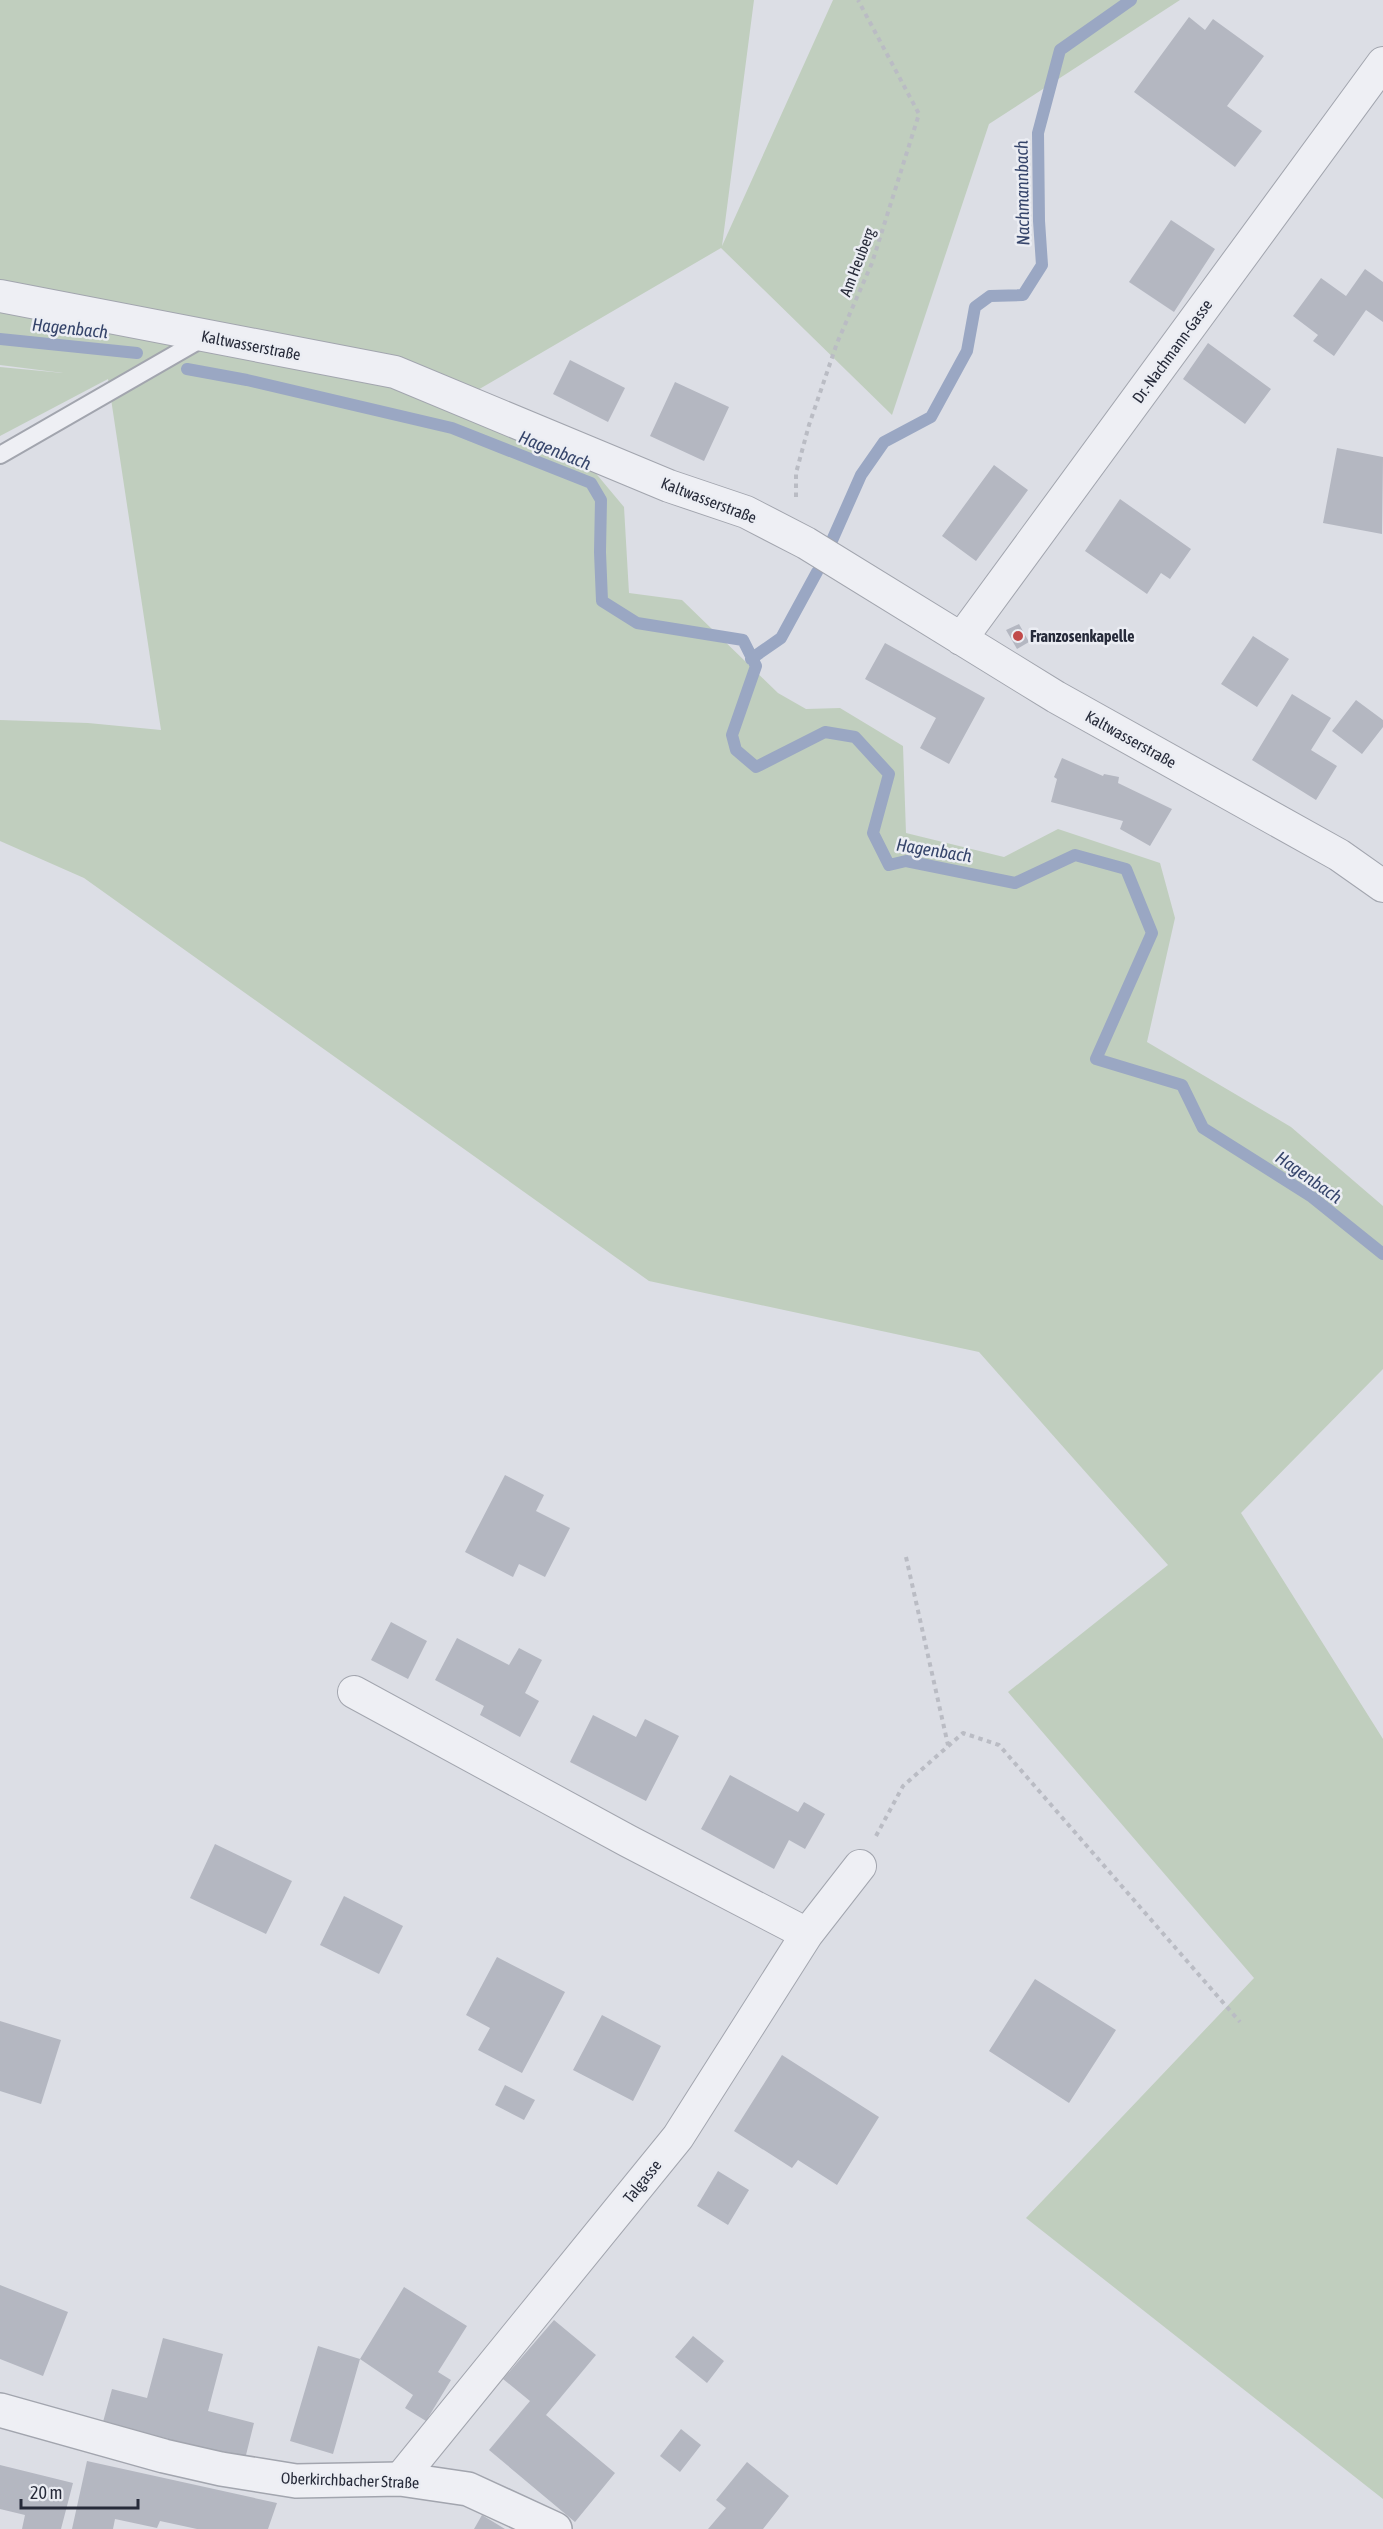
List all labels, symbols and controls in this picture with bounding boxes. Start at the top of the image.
water label: Nachmannbach [1011,140,1033,246]
street label: Am Heuberg [836,225,879,299]
street label: Dr.-Nachmann-Gasse [1128,296,1216,406]
water label: Hagenbach [31,314,109,342]
street label: Kaltwasserstraße [200,327,302,363]
water label: Hagenbach [516,426,594,474]
street label: Kaltwasserstraße [659,474,759,526]
place label: Franzosenkapelle [1030,627,1134,645]
marker: Franzosenkapelle [1011,629,1025,643]
street label: Kaltwasserstraße [1083,707,1179,771]
water label: Hagenbach [895,834,974,866]
water label: Hagenbach [1272,1147,1346,1208]
street label: Talgasse [619,2156,665,2207]
street label: Oberkirchbacher Straße [281,2469,419,2491]
scale bar [21,2472,138,2510]
text: 20 m [30,2482,62,2503]

